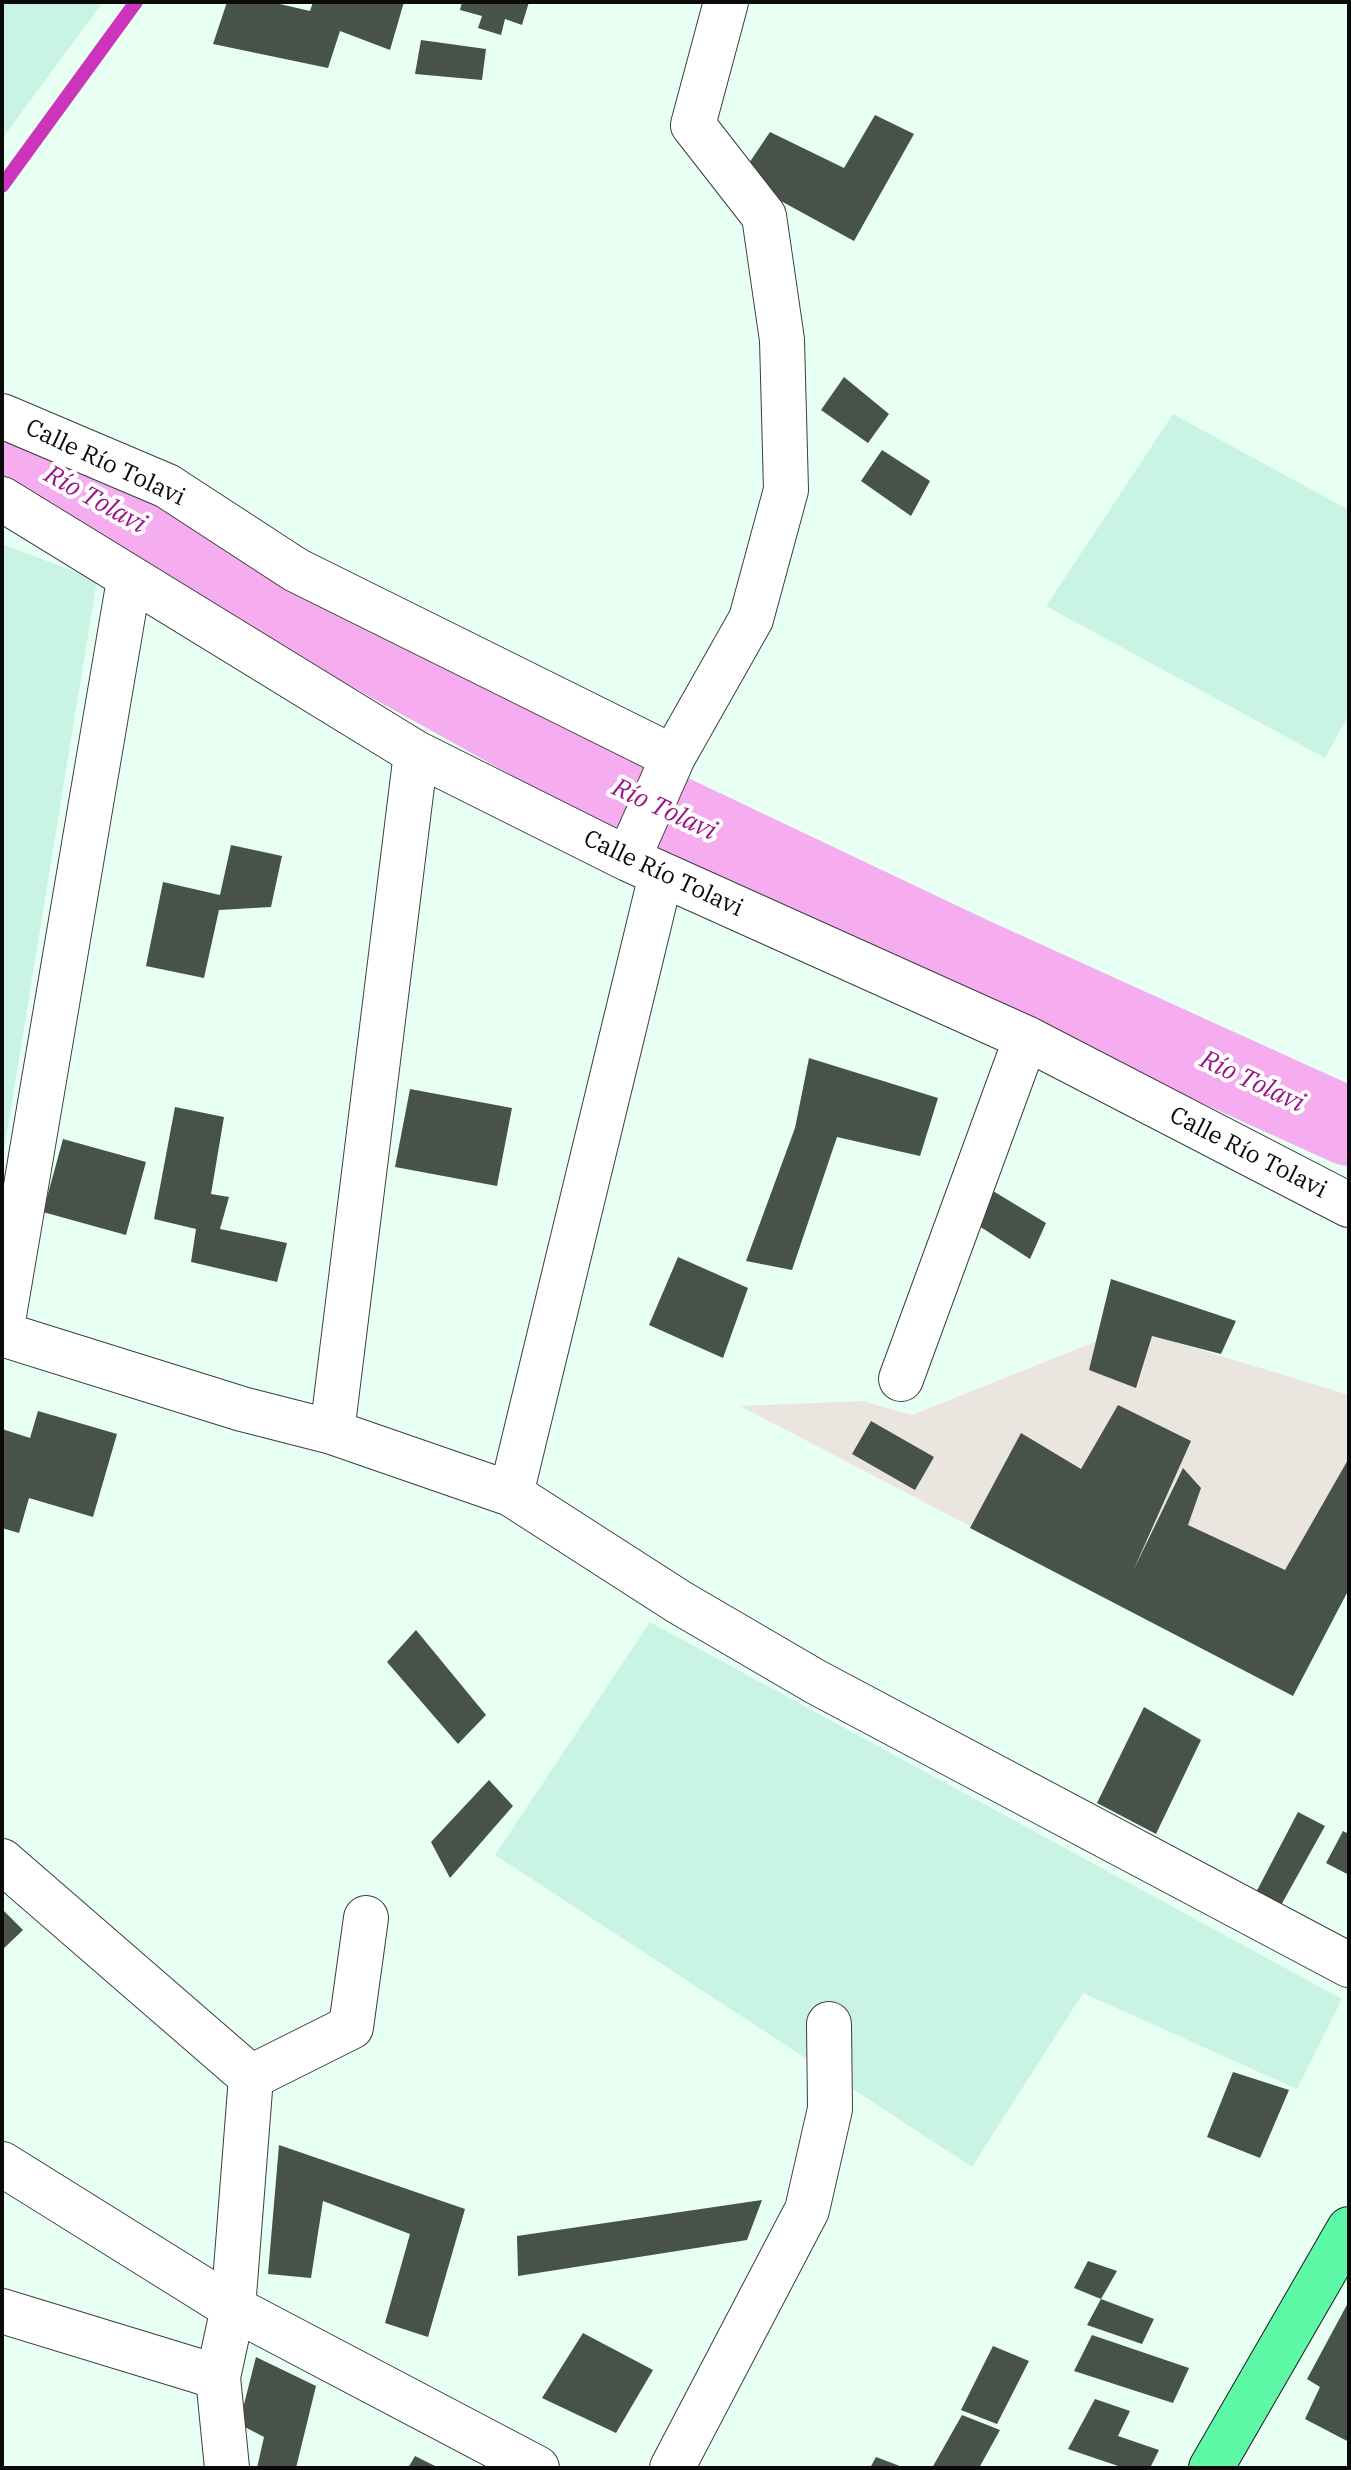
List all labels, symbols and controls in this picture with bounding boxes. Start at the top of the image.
street label: Calle Río Tolavi [21,413,189,513]
water label: Río Tolavi [39,459,151,541]
water label: Río Tolavi [607,772,721,848]
street label: Calle Río Tolavi [579,824,747,924]
water label: Río Tolavi [1195,1044,1309,1120]
street label: Calle Río Tolavi [1165,1101,1331,1205]

